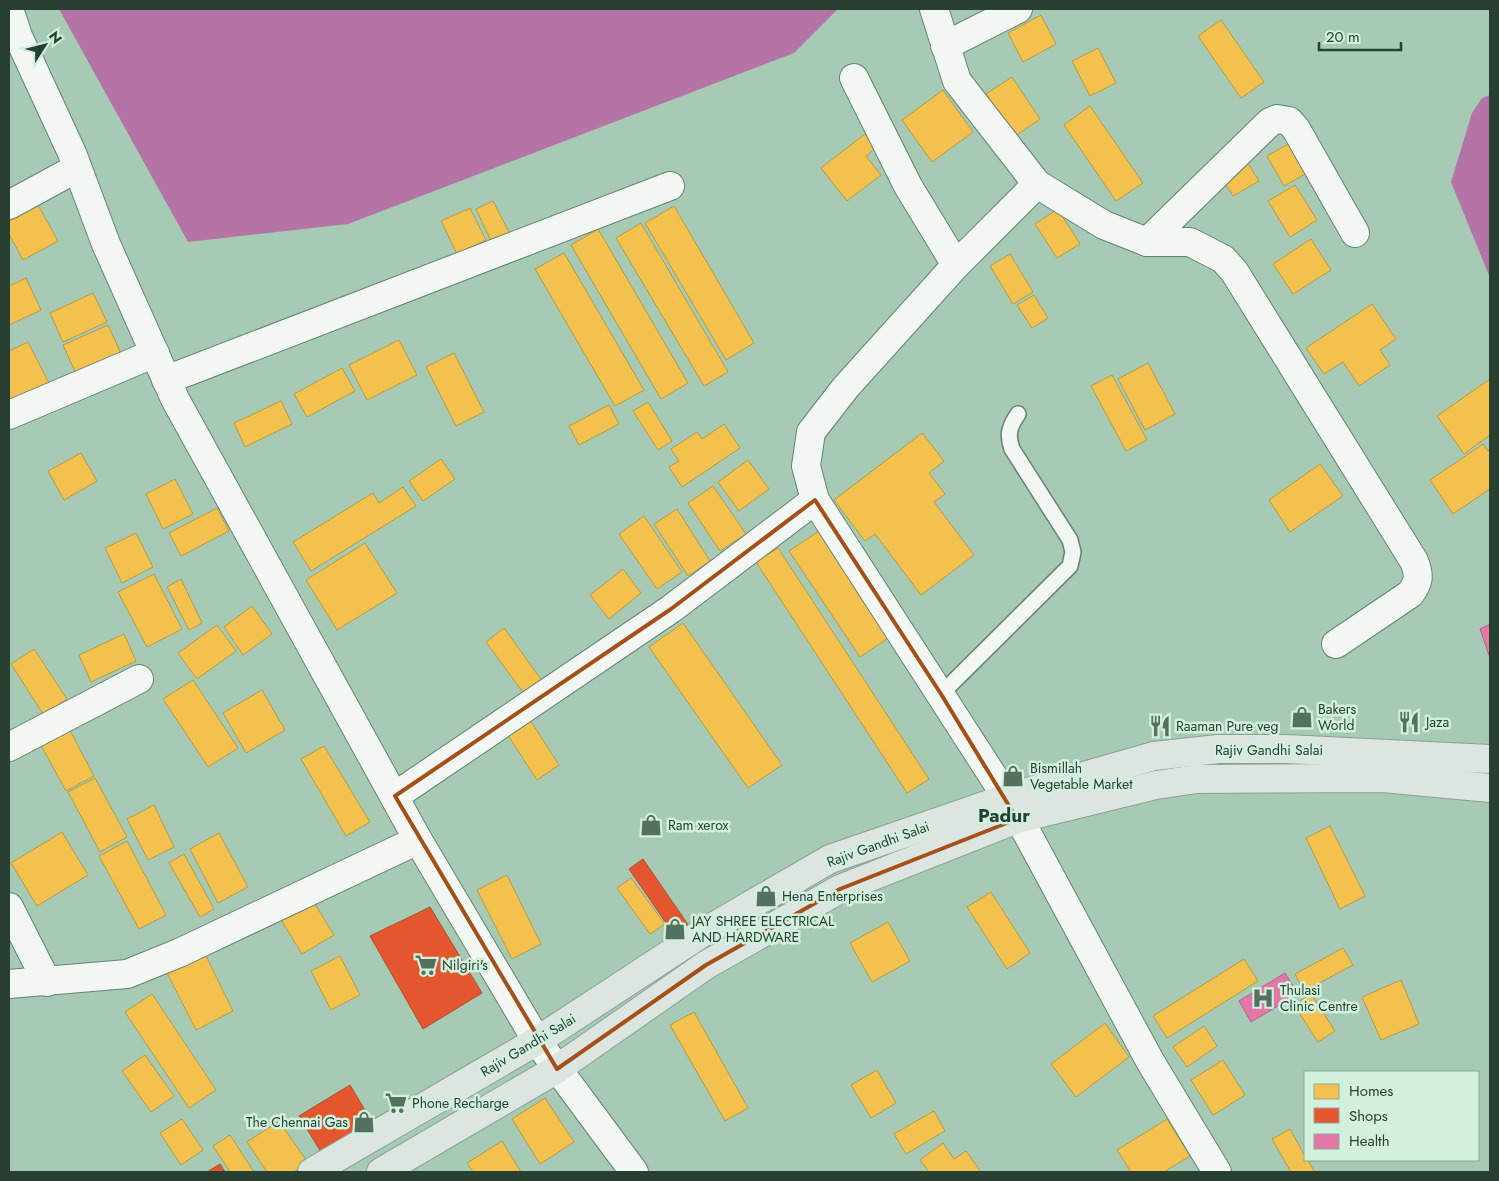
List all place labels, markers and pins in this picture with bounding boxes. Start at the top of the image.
place label: Bakers World [1318,699,1357,735]
shop icon: Bakers World [1289,704,1315,730]
restaurant icon: Jaza [1396,709,1422,735]
place label: Jaza [1424,712,1449,732]
restaurant icon: Raaman Pure veg [1147,713,1173,739]
place label: Raaman Pure veg [1176,716,1278,736]
place label: Bismillah Vegetable Market [1030,758,1133,794]
shop icon: Bismillah Vegetable Market [1000,763,1026,789]
shop icon: Ram xerox [638,812,664,838]
place label: Ram xerox [668,815,729,835]
shop icon: Hena Enterprises [753,883,779,909]
place label: Hena Enterprises [782,886,883,906]
place label: JAY SHREE ELECTRICAL AND HARDWARE [690,911,835,947]
shop icon: JAY SHREE ELECTRICAL AND HARDWARE [662,916,688,942]
supermarket icon: Nilgiri's [413,952,439,978]
place label: Nilgiri's [442,955,488,975]
place label: Thulasi Clinic Centre [1280,980,1358,1016]
hospital icon: Thulasi Clinic Centre [1250,985,1276,1011]
supermarket icon: Phone Recharge [383,1090,409,1116]
place label: Phone Recharge [412,1093,509,1113]
shop icon: The Chennai Gas [351,1109,377,1135]
place label: The Chennai Gas [246,1112,348,1132]

